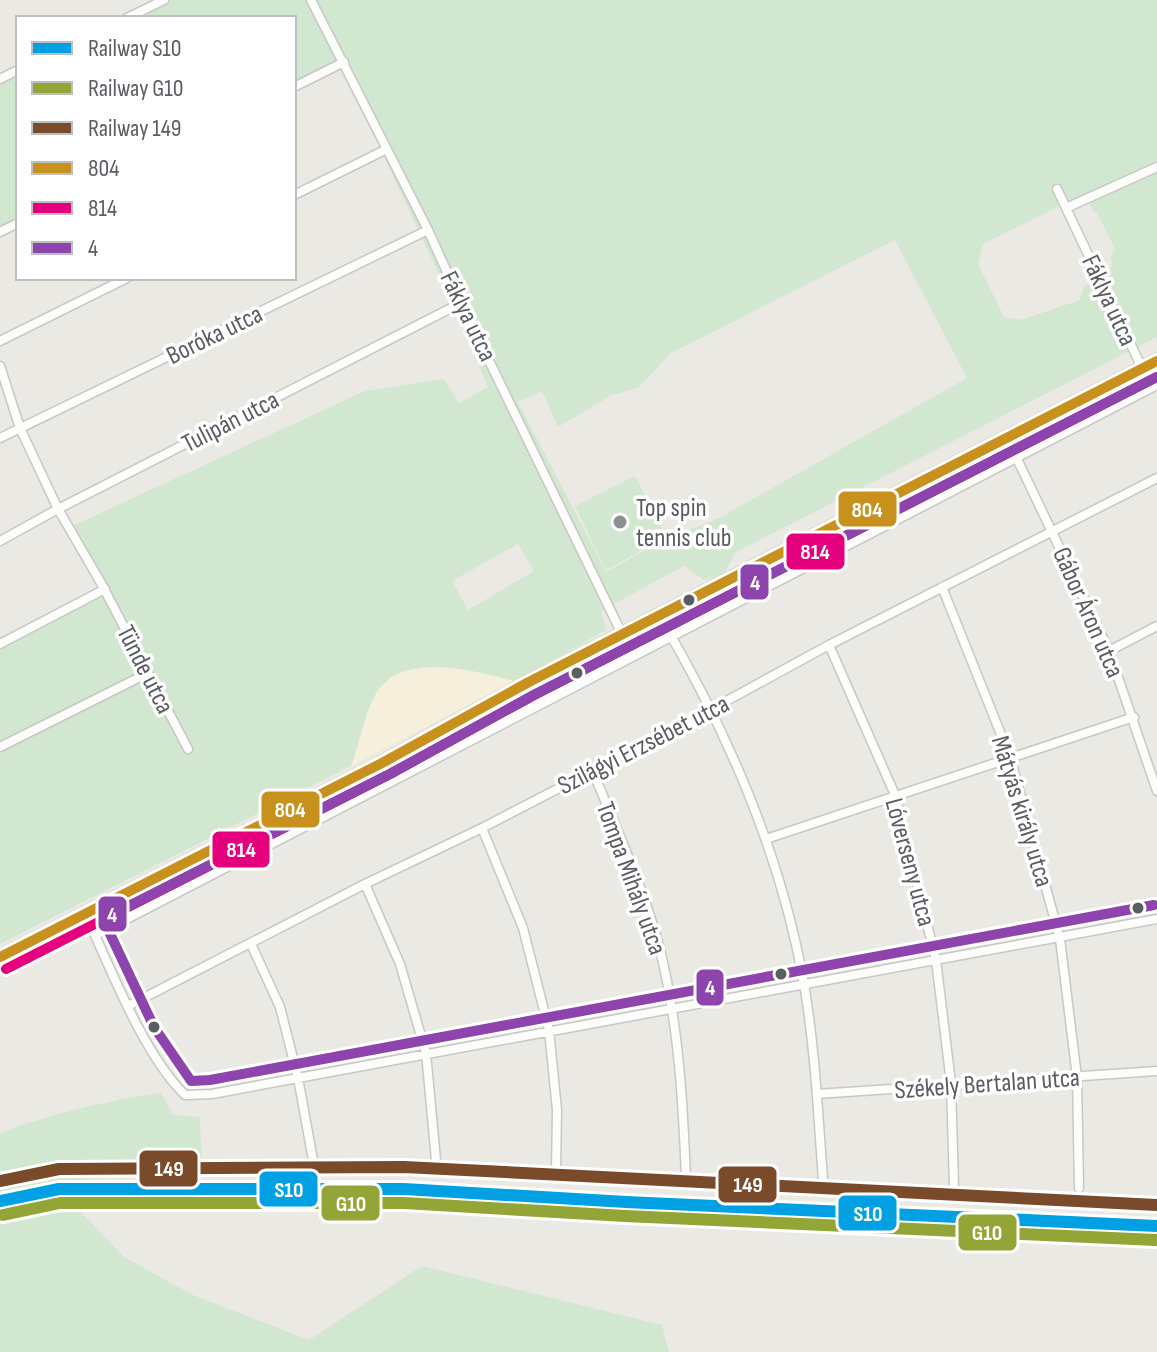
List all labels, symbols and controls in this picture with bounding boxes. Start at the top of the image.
legend [16,16,296,280]
text: Railway S10 [88,34,181,63]
text: Railway G10 [88,74,183,103]
text: Railway 149 [88,114,181,143]
text: 804 [88,154,119,183]
text: 814 [88,194,117,223]
text: 4 [88,234,98,263]
street label: Fáklya utca [1074,250,1143,351]
street label: Fáklya utca [433,266,503,367]
street label: Boróka utca [162,299,268,372]
street label: Tulipán utca [177,385,284,460]
line badge: 804 [837,490,898,528]
place label: Top spin tennis club [636,493,732,554]
text: 804 [851,497,883,524]
marker: Top spin tennis club [611,513,629,531]
line badge: 814 [785,532,846,571]
text: 814 [800,539,830,566]
street label: Gábor Áron utca [1045,543,1130,683]
line badge: 4 [739,563,770,601]
text: 4 [750,570,760,597]
unlabelled marker [681,592,697,608]
street label: Tünde utca [109,620,180,719]
unlabelled marker [569,665,585,681]
street label: Szilágyi Erzsébet utca [553,689,735,802]
street label: Mátyás király utca [984,732,1059,891]
line badge: 804 [260,790,321,829]
street label: Lóverseny utca [878,795,941,930]
text: 804 [274,797,306,824]
street label: Tompa Mihály utca [589,798,673,959]
line badge: 814 [211,830,271,869]
text: 814 [226,837,256,864]
line badge: 4 [97,895,128,933]
unlabelled marker [1130,900,1146,916]
text: 4 [107,902,117,929]
unlabelled marker [773,966,789,982]
line badge: 4 [695,968,725,1007]
text: 4 [705,975,715,1002]
unlabelled marker [146,1019,162,1035]
street label: Székely Bertalan utca [893,1063,1081,1106]
line badge: 149 [138,1149,199,1188]
text: 149 [154,1156,184,1183]
line badge: 149 [717,1165,778,1204]
line badge: S10 [258,1170,319,1208]
text: 149 [733,1172,763,1199]
text: S10 [275,1177,303,1204]
line badge: G10 [320,1184,381,1222]
text: G10 [336,1191,366,1218]
line badge: S10 [837,1194,898,1232]
text: S10 [854,1201,882,1228]
line badge: G10 [957,1213,1018,1252]
text: G10 [972,1220,1002,1247]

